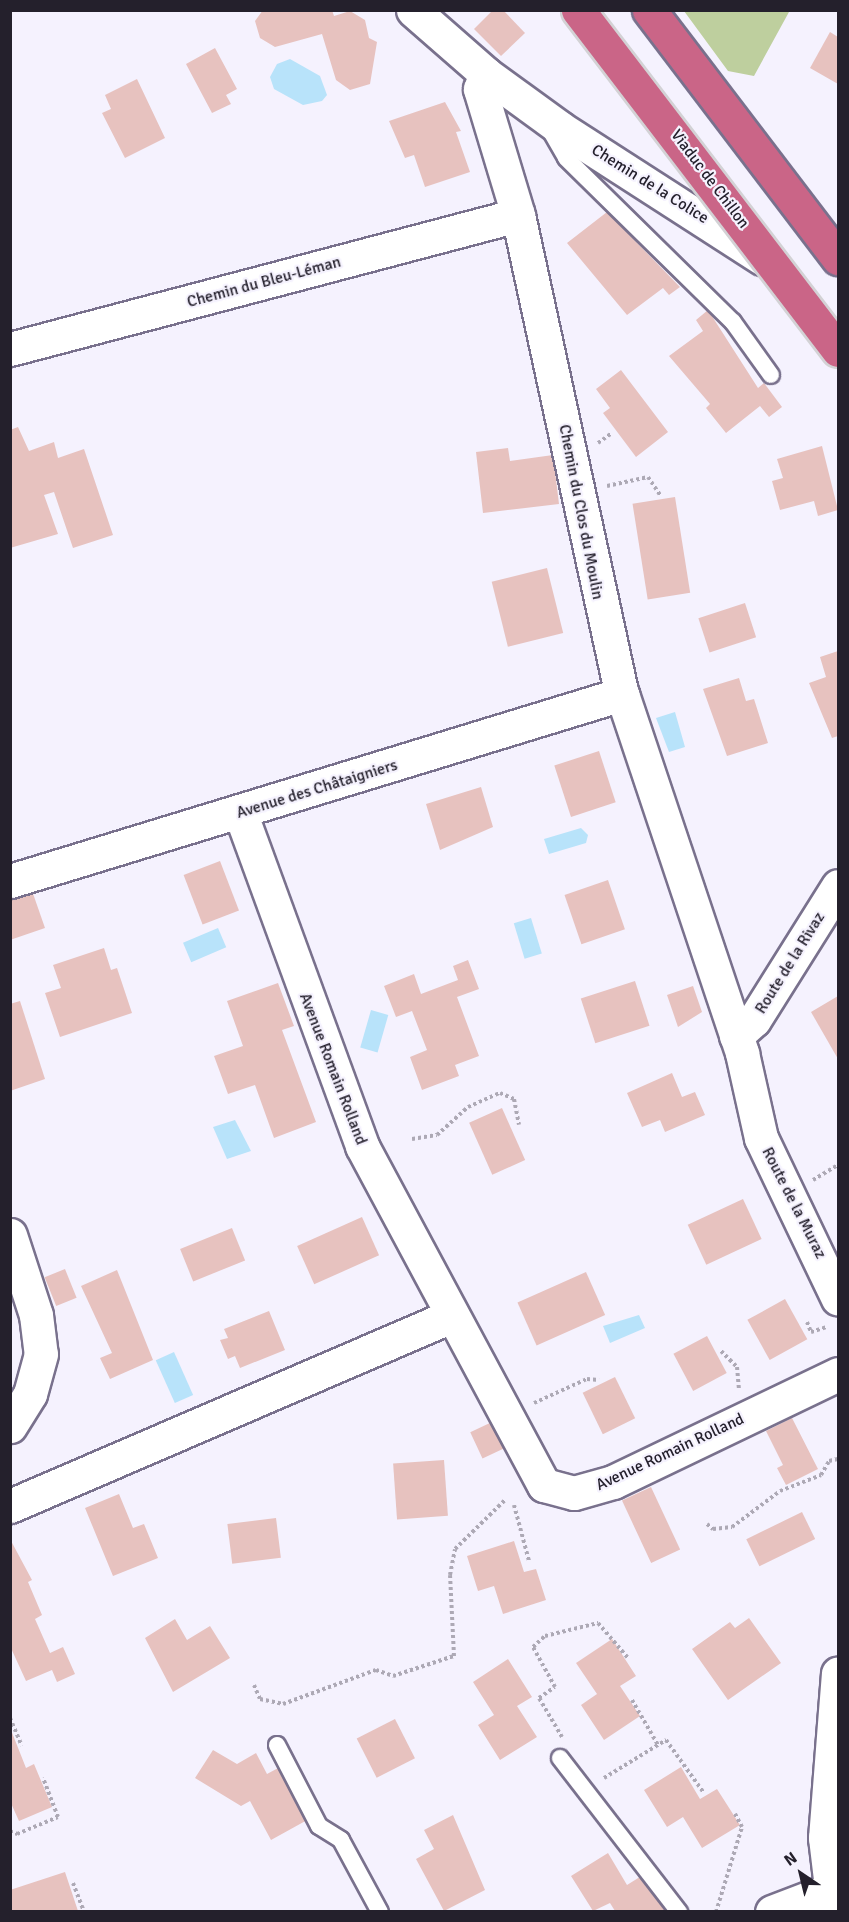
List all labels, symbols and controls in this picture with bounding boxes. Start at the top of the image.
street label: Viaduc de Chillon [667,126,753,232]
street label: Chemin de la Colice [588,140,712,228]
street label: Chemin du Bleu-Léman [185,252,343,312]
street label: Chemin du Clos du Moulin [555,423,607,601]
street label: Avenue des Châtaigniers [234,755,400,823]
street label: Route de la Rivaz [751,909,829,1017]
street label: Avenue Romain Rolland [295,990,371,1148]
street label: Route de la Muraz [758,1144,830,1262]
street label: Avenue Romain Rolland [593,1409,747,1495]
north arrow [771,1844,831,1904]
text: N [780,1848,801,1871]

